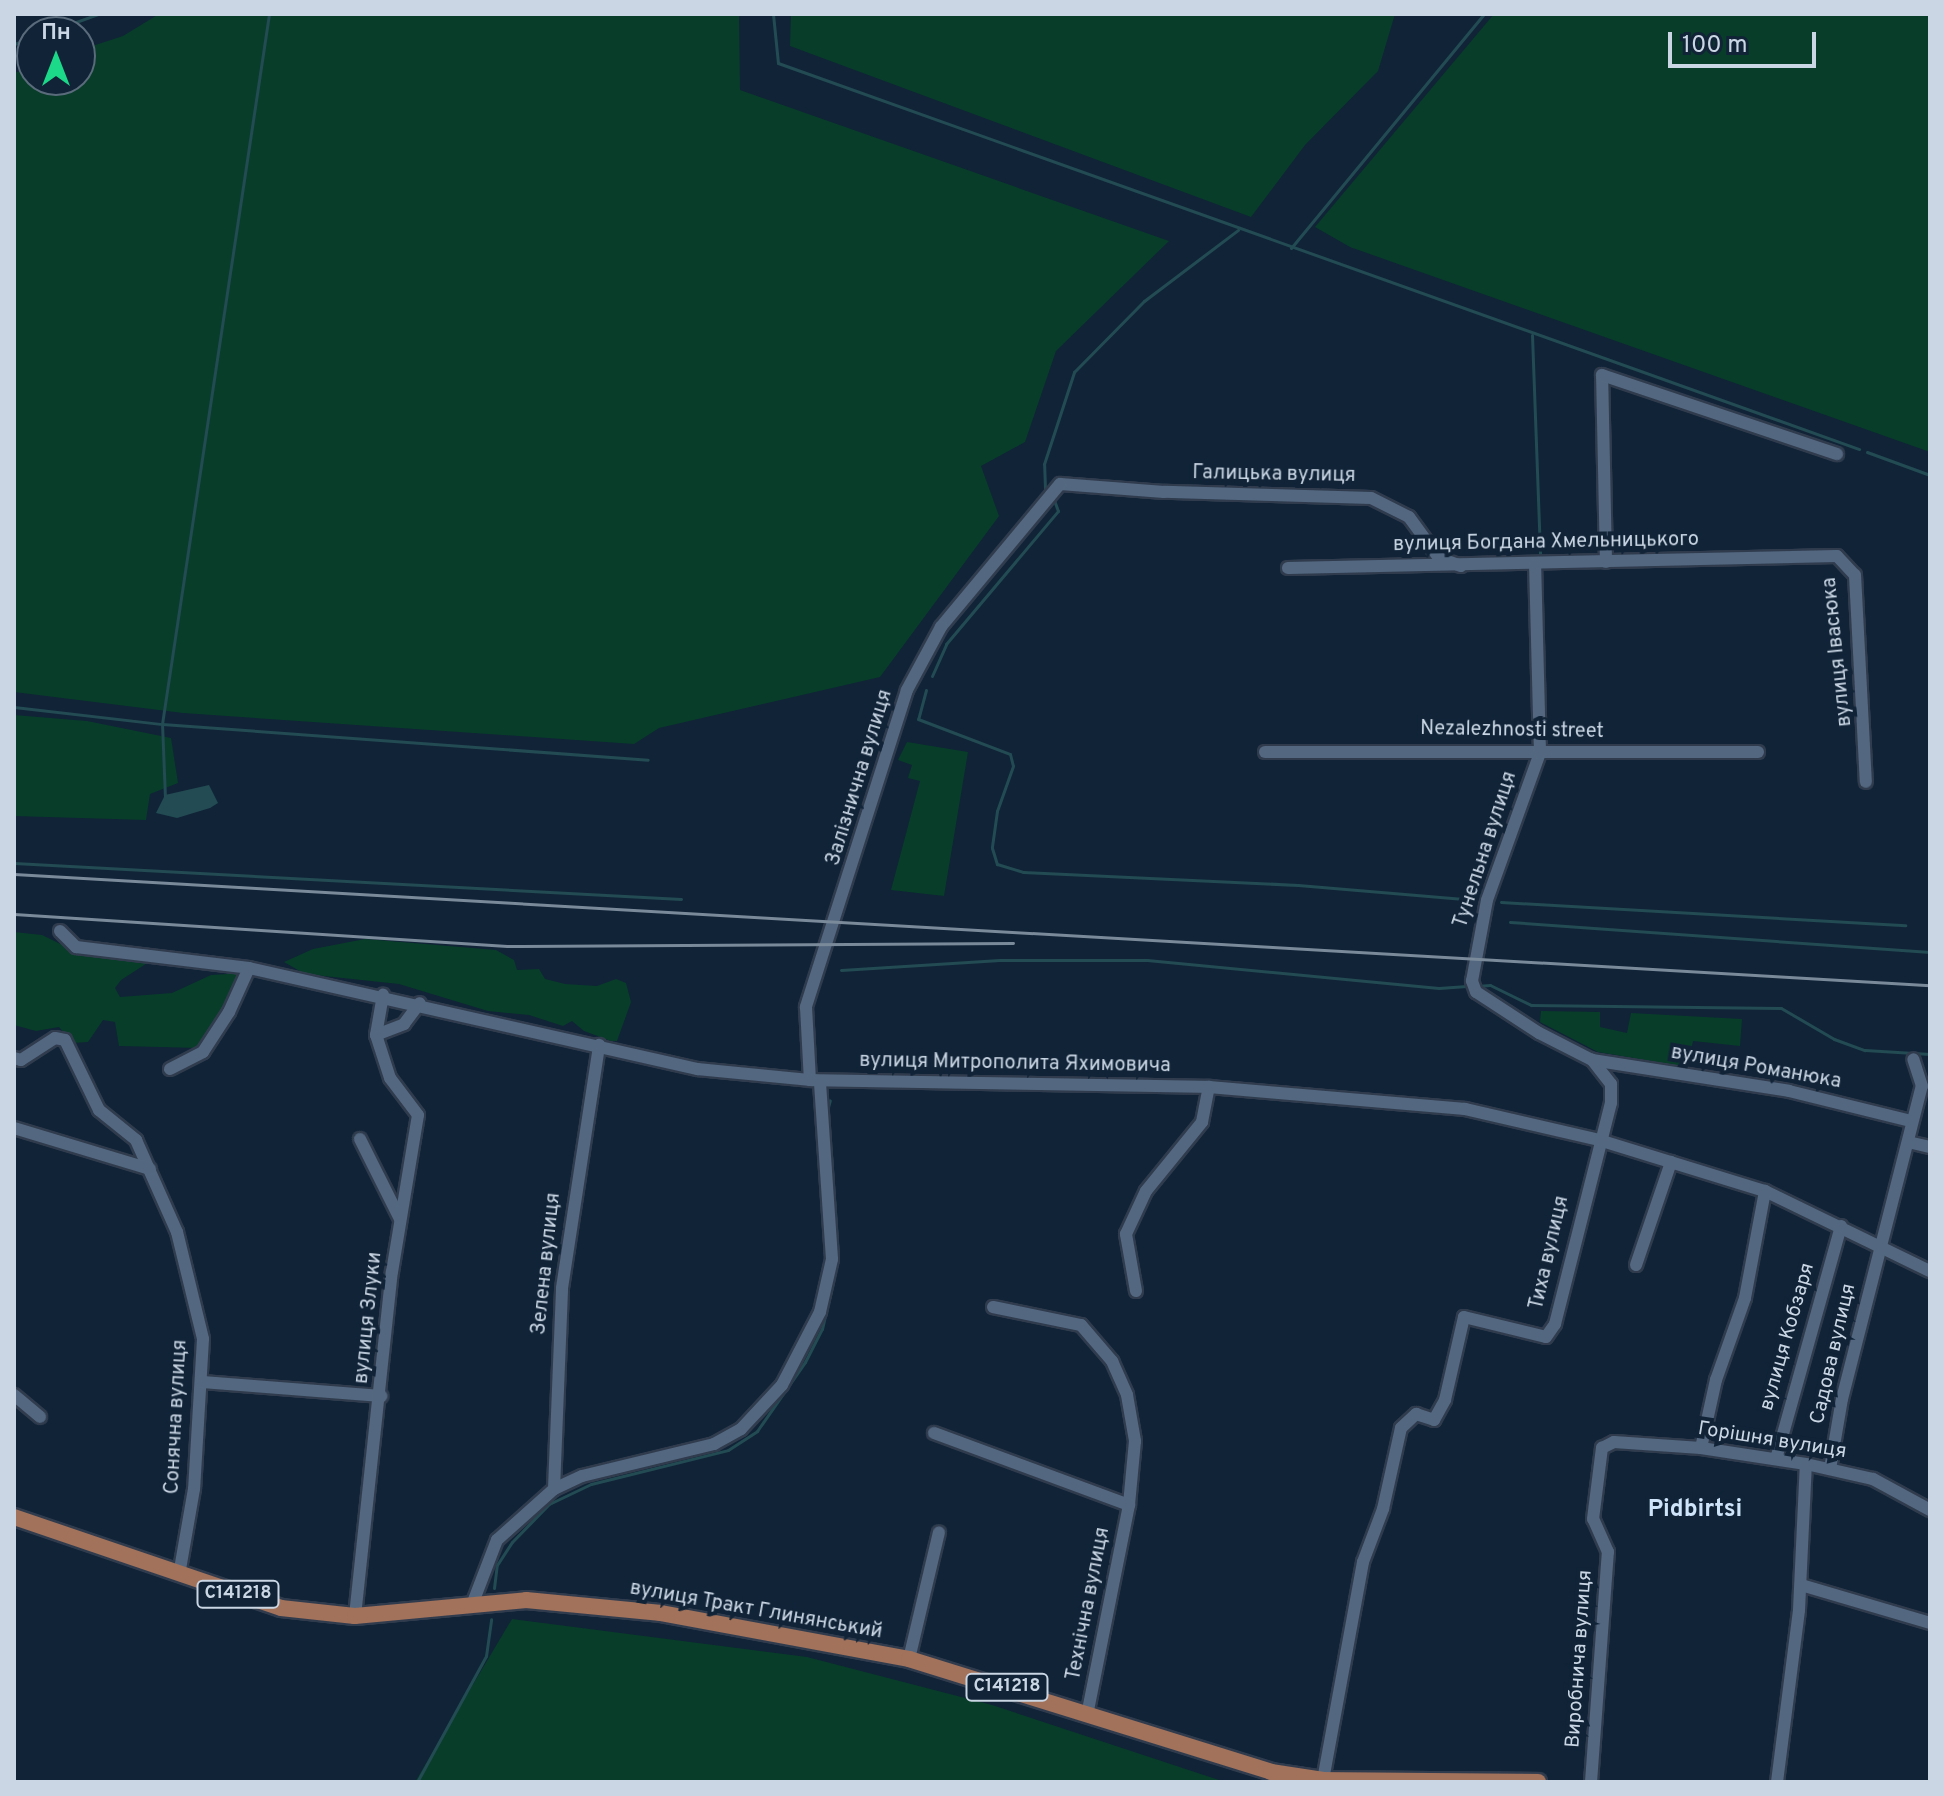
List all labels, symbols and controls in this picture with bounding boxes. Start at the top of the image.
north arrow [16,16,96,96]
scale bar [1672,16,1820,66]
text: Пн [41,20,71,47]
text: 100 m [1682,31,1748,61]
street label: Галицька вулиця [1192,462,1356,488]
street label: вулиця Богдана Хмельницького [1393,528,1699,558]
street label: вулиця Івасюка [1818,576,1858,728]
street label: Залізнична вулиця [822,687,898,869]
street label: Nezalezhnosti street [1420,717,1604,745]
street label: Тунельна вулиця [1449,769,1523,931]
street label: вулиця Романюка [1669,1041,1843,1095]
street label: вулиця Митрополита Яхимовича [859,1049,1171,1079]
street label: Зелена вулиця [528,1192,566,1336]
street label: Тиха вулиця [1525,1194,1575,1312]
street label: вулиця Злуки [350,1251,388,1385]
street label: вулиця Кобзаря [1755,1260,1821,1414]
street label: Садова вулиця [1806,1281,1862,1427]
street label: Сонячна вулиця [161,1339,193,1495]
street label: Горішня вулиця [1696,1417,1848,1465]
district label: Pidbirtsi [1648,1497,1742,1525]
street label: Технічна вулиця [1062,1525,1116,1683]
street label: Виробнича вулиця [1562,1569,1598,1749]
street label: вулиця Тракт Глинянський [627,1577,885,1645]
road number: С141218 [196,1580,280,1608]
road number: С141218 [965,1673,1049,1701]

